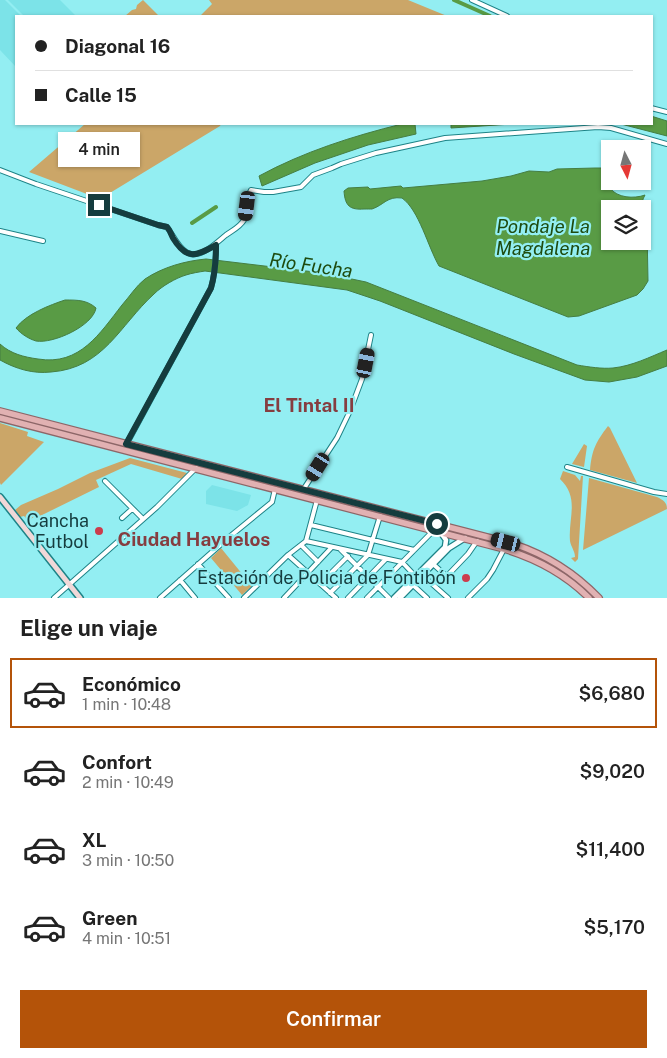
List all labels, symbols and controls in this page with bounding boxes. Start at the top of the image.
text: Diagonal 16 [65,35,170,57]
text: Calle 15 [65,84,137,106]
callout: 4 min [58,132,140,168]
text: 4 min [78,140,120,159]
north arrow [601,140,651,190]
map controls [601,140,651,250]
car [237,190,256,222]
route end [88,194,110,216]
button: layers [601,200,651,250]
water label: Pondaje La Magdalena [496,215,590,259]
water label: Río Fucha [268,248,354,282]
car [355,347,376,379]
district label: El Tintal II [263,394,355,416]
car [303,450,332,484]
place label: Cancha Futbol [26,510,89,552]
route start [426,513,448,535]
marker: Cancha Futbol [93,525,105,537]
district label: Ciudad Hayuelos [118,528,270,550]
car [489,531,522,553]
place label: Estación de Policia de Fontibón [197,567,456,588]
marker: Estación de Policia de Fontibón [460,572,472,584]
text: Elige un viaje [20,615,158,641]
icon: car [22,671,67,716]
text: Económico [82,673,181,695]
text: $6,680 [579,682,645,704]
text: 1 min · 10:48 [82,695,171,714]
icon: car [22,749,67,794]
text: Confort [82,751,152,773]
text: $9,020 [579,760,645,782]
text: 2 min · 10:49 [82,773,174,792]
icon: car [22,827,67,872]
text: XL [82,829,107,851]
text: $11,400 [575,838,645,860]
text: 3 min · 10:50 [82,851,174,870]
icon: car [22,905,67,950]
text: Green [82,907,137,929]
text: $5,170 [583,916,645,938]
text: 4 min · 10:51 [82,929,171,948]
button: Confirmar [20,990,647,1048]

